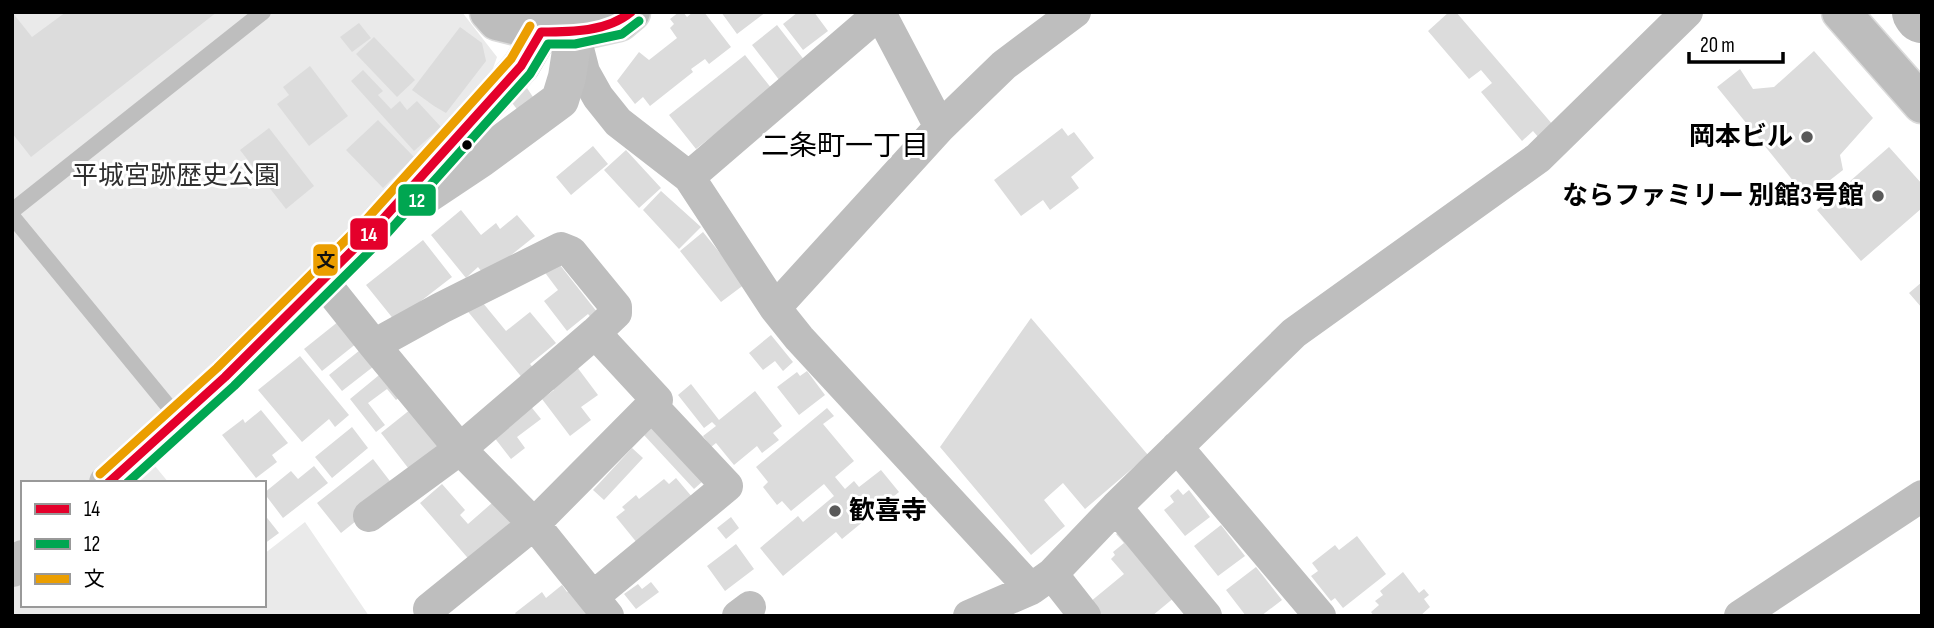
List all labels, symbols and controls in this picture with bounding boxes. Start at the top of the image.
scale bar [1689,21,1784,65]
text: 20 m [1700,33,1735,58]
place label: 岡本ビル [1689,122,1793,153]
marker: 岡本ビル [1799,129,1815,145]
district label: 二条町一丁目 [761,130,929,163]
unlabelled marker [460,138,474,152]
park label: 平城宮跡歴史公園 [72,161,280,192]
place label: ならファミリー 別館3号館 [1562,181,1864,212]
line badge: 12 [397,183,437,217]
marker: ならファミリー 別館3号館 [1870,188,1886,204]
text: 12 [409,190,425,213]
line badge: 14 [349,217,389,251]
text: 14 [361,224,377,247]
line badge: 文 [312,243,339,277]
text: 文 [316,250,336,273]
legend [21,481,266,607]
place label: 歓喜寺 [849,496,927,527]
text: 14 [84,497,100,522]
marker: 歓喜寺 [827,503,843,519]
text: 12 [84,532,100,557]
text: 文 [84,567,105,592]

